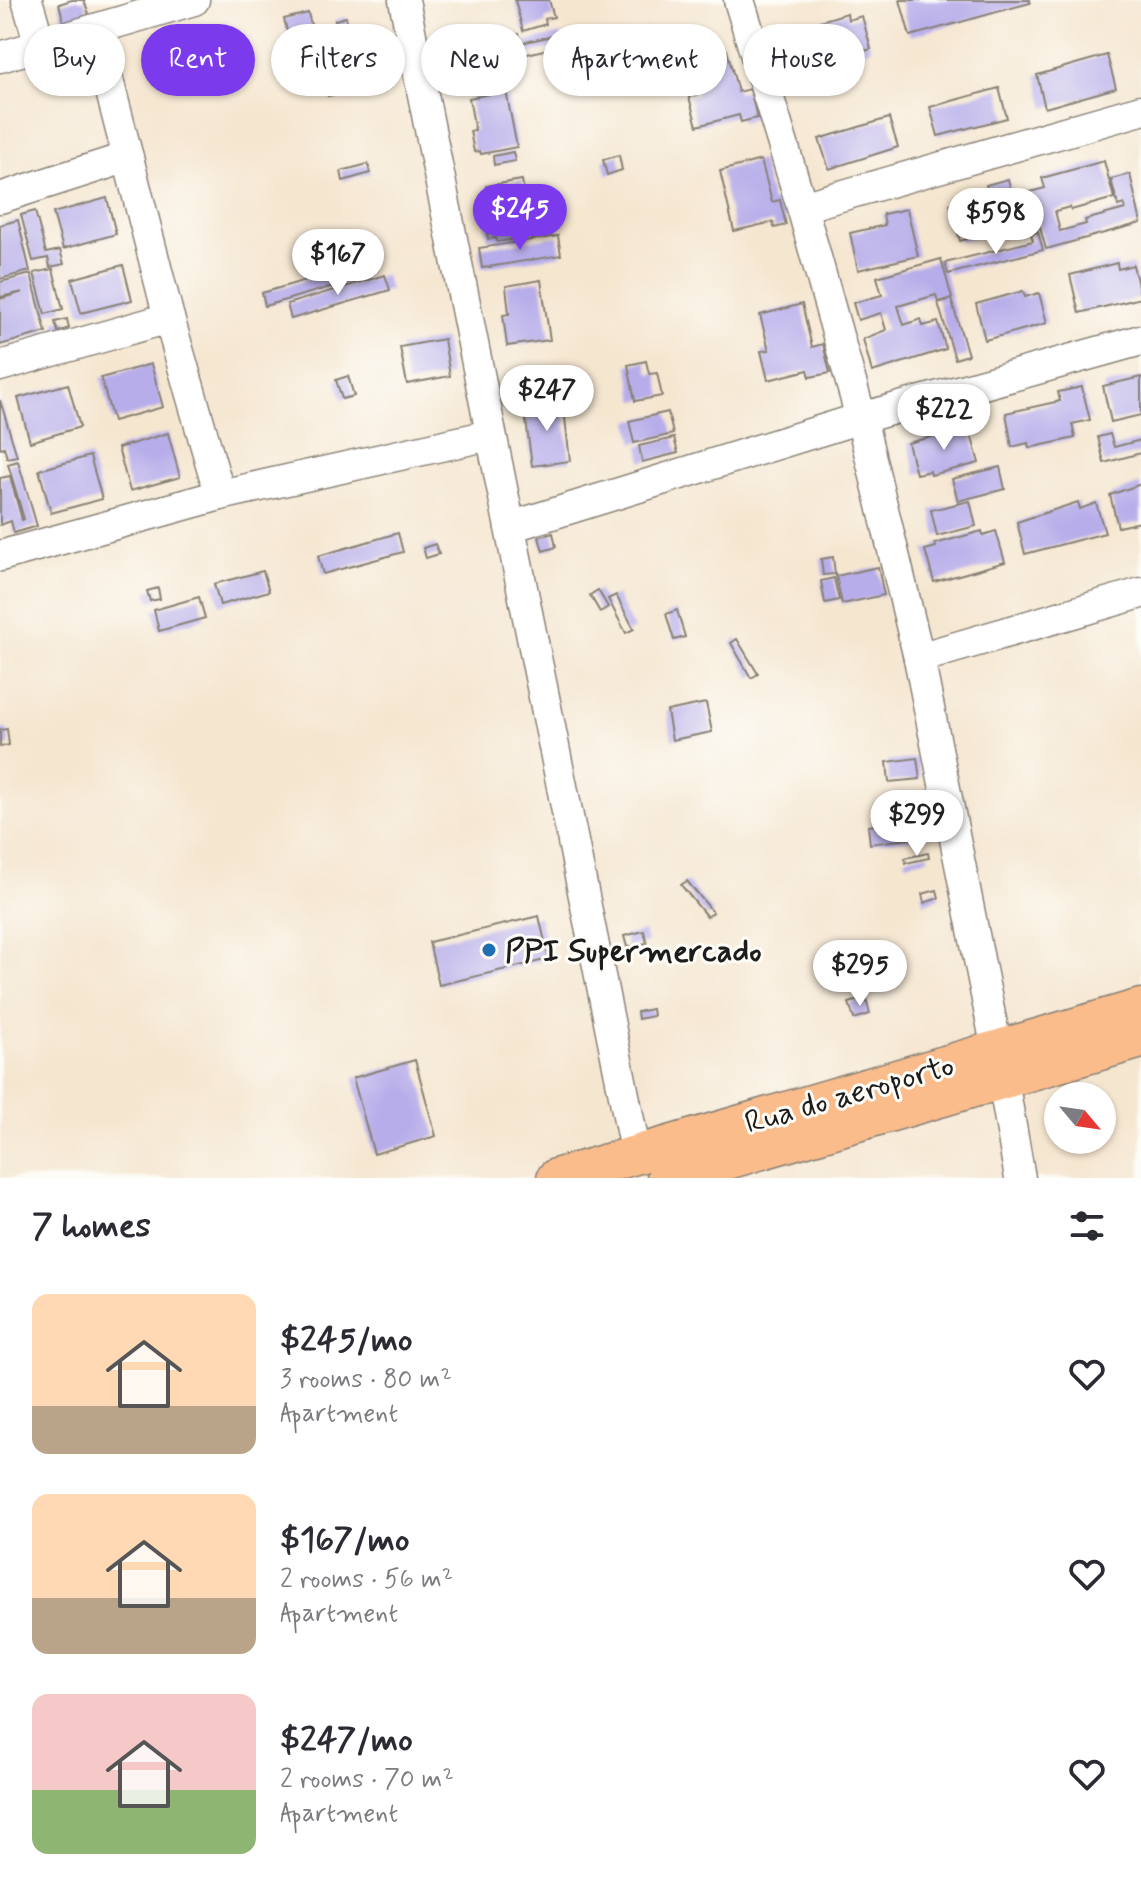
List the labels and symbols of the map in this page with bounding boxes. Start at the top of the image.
pin: $245 [473,184,567,252]
pin: $598 [949,188,1043,256]
pin: $167 [291,229,385,297]
pin: $247 [500,365,594,433]
pin: $222 [897,384,991,452]
pin: $299 [870,790,964,858]
place label: PPI Supermercado [505,931,762,973]
pin: $295 [813,940,907,1008]
marker: PPI Supermercado [480,941,498,959]
street label: Rua do aeroporto [740,1045,959,1145]
north arrow [1044,1082,1116,1154]

